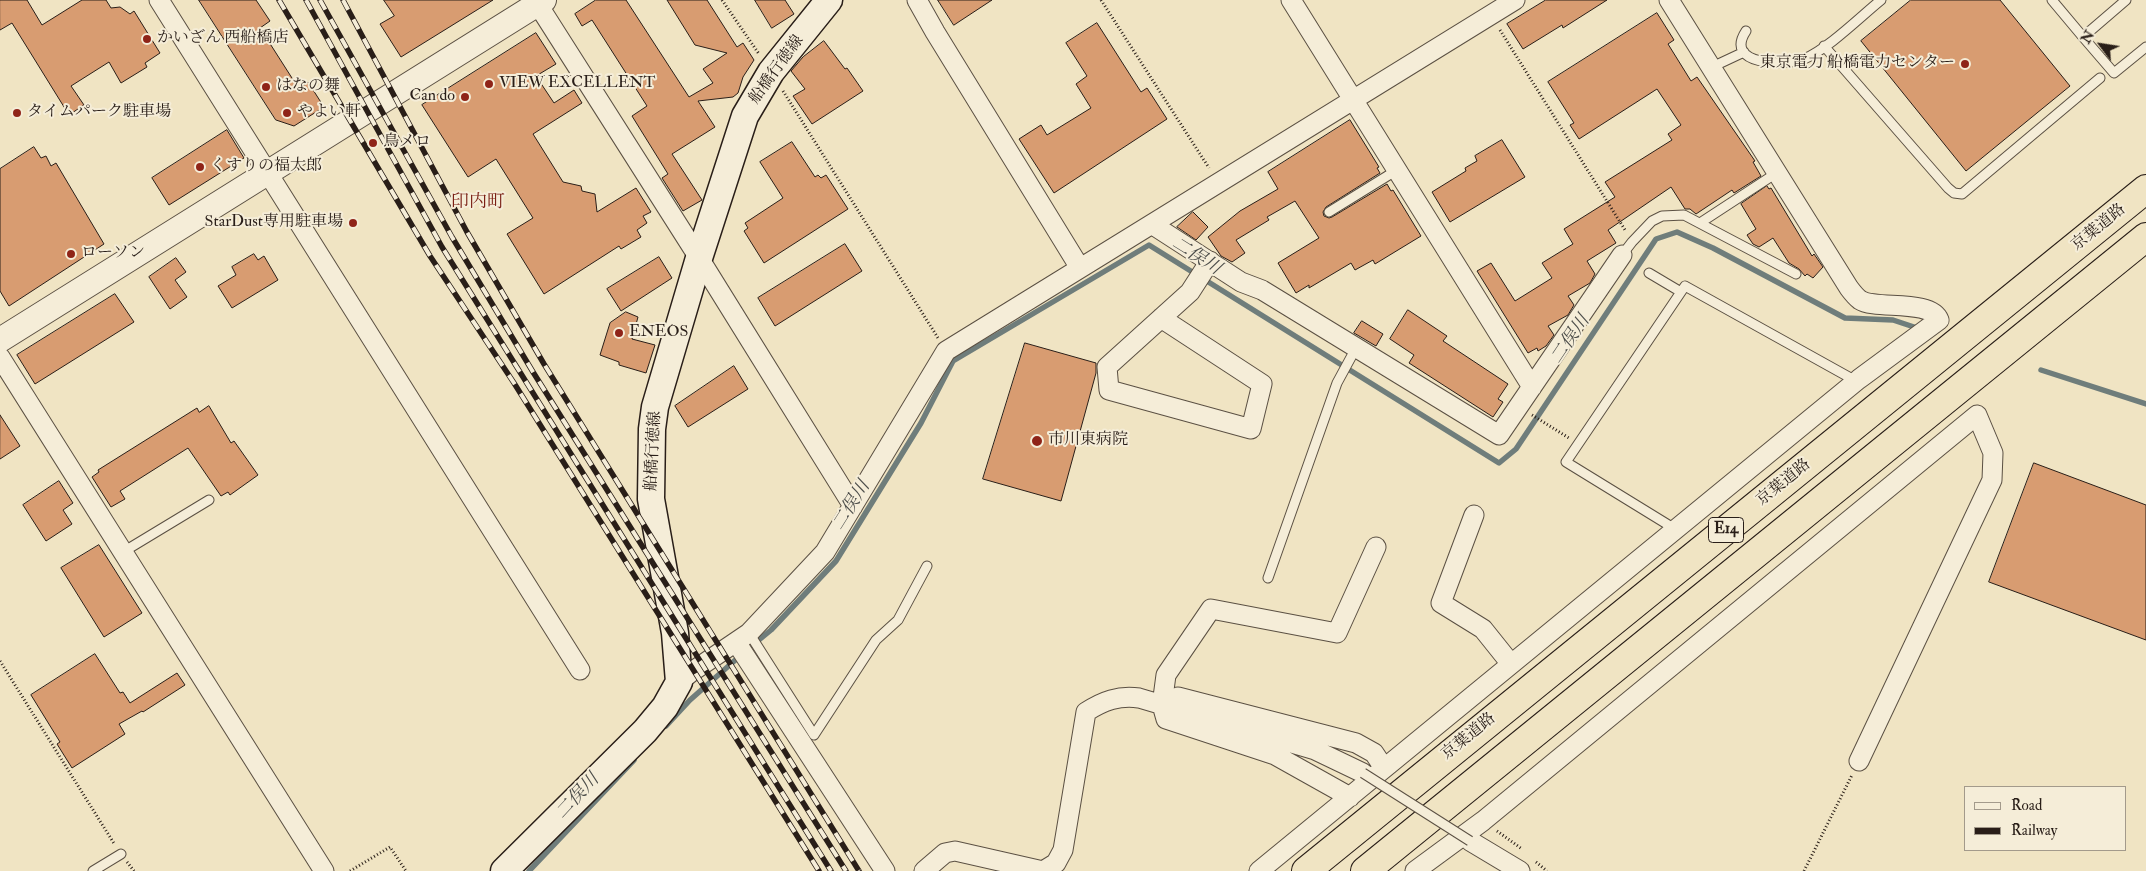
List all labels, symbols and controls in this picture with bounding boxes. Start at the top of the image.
north arrow [2076,20,2126,70]
text: N [2077,27,2098,47]
place label: かいざん 西船橋店 [157,29,288,49]
street label: 船橋行徳線 [746,32,808,108]
marker: かいざん 西船橋店 [141,33,153,45]
place label: 東京電力 船橋電力センター [1760,54,1955,74]
marker: 東京電力 船橋電力センター [1959,58,1971,70]
place label: VIEW EXCELLENT [499,74,655,94]
place label: はなの舞 [276,77,340,97]
marker: VIEW EXCELLENT [483,78,495,90]
marker: はなの舞 [260,81,272,93]
place label: Can do [410,87,455,107]
marker: Can do [459,91,471,103]
place label: タイムパーク駐車場 [27,103,171,123]
place label: やよい軒 [297,103,361,123]
marker: タイムパーク駐車場 [11,107,23,119]
marker: やよい軒 [281,107,293,119]
place label: 鳥メロ [383,133,431,153]
marker: 鳥メロ [367,137,379,149]
place label: くすりの福太郎 [210,157,322,177]
marker: くすりの福太郎 [194,161,206,173]
district label: 印内町 [451,192,505,214]
street label: 京葉道路 [2068,200,2130,256]
place label: StarDust専用駐車場 [205,213,343,233]
marker: StarDust専用駐車場 [347,217,359,229]
water label: 二俣川 [1167,234,1225,280]
place label: ローソン [81,244,145,264]
marker: ローソン [65,248,77,260]
water label: 二俣川 [1547,312,1595,368]
place label: ENEOS [629,323,688,343]
marker: ENEOS [613,327,625,339]
street label: 船橋行徳線 [642,411,666,491]
place label: 市川東病院 [1048,431,1128,451]
marker: 市川東病院 [1030,434,1044,448]
street label: 京葉道路 [1753,455,1815,511]
water label: 二俣川 [829,477,875,535]
road number: E14 [1708,518,1744,542]
street label: 京葉道路 [1438,709,1500,765]
water label: 二俣川 [552,770,604,824]
legend [1964,786,2126,851]
text: Road [2011,796,2042,815]
text: Railway [2011,821,2057,840]

